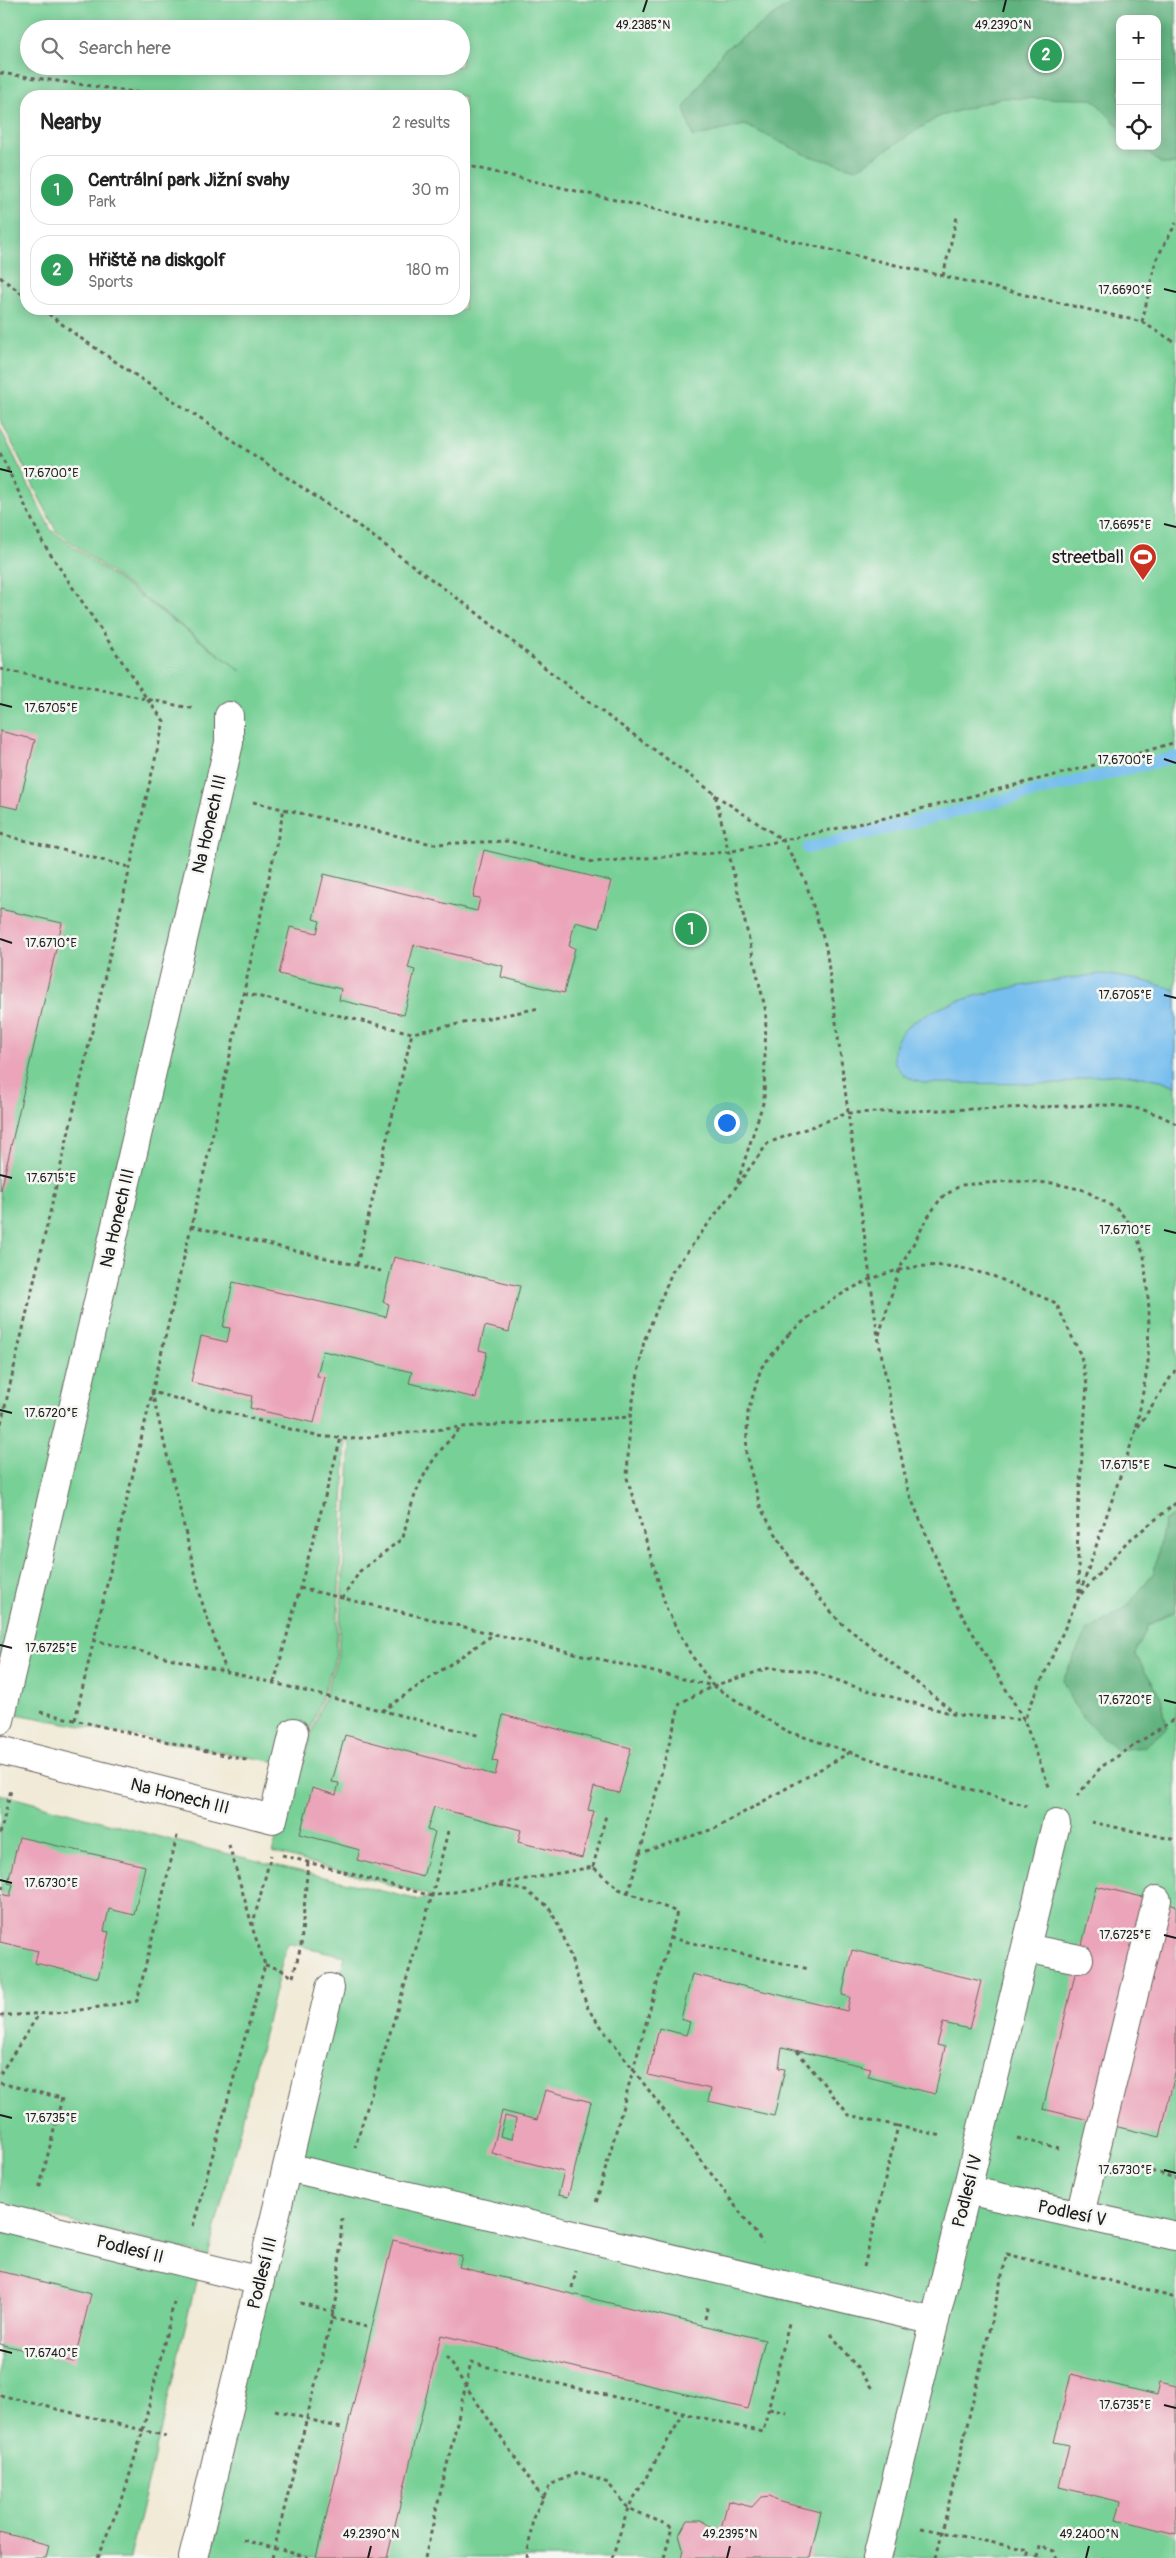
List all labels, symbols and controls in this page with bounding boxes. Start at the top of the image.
map controls [1116,15,1161,150]
button: + [1116,15,1161,60]
text: 49.2385°N [616,18,670,33]
text: 49.2390°N [975,18,1031,33]
search box [20,20,470,75]
icon: search [38,34,66,62]
text: Search here [78,36,171,60]
pin: 2 [1030,36,1062,74]
button: − [1116,60,1161,105]
button: locate [1116,105,1161,150]
text: Nearby [40,109,101,136]
text: 2 results [392,113,450,133]
text: Centrální park Jižní svahy [88,168,289,192]
text: 1 [54,180,60,200]
text: 30 m [411,180,449,200]
text: Park [88,192,116,212]
text: Hřiště na diskgolf [88,248,226,272]
text: 2 [53,260,61,280]
text: 180 m [406,260,449,280]
text: Sports [88,272,133,292]
text: 17.6690°E [1098,283,1152,298]
text: 17.6700°E [24,466,78,481]
text: 17.6695°E [1099,518,1151,533]
sports icon: streetball [1128,542,1158,581]
place label: streetball [1052,546,1124,569]
text: 17.6705°E [24,701,78,716]
text: 17.6700°E [1098,753,1152,768]
street label: Na Honech III [187,772,232,876]
pin: 1 [675,910,707,948]
text: 17.6710°E [25,936,77,951]
text: 17.6705°E [1098,988,1152,1003]
your location [714,1110,740,1136]
street label: Na Honech III [95,1166,140,1270]
text: 17.6715°E [26,1171,76,1186]
text: 17.6710°E [1099,1223,1151,1238]
text: 17.6720°E [24,1406,78,1421]
text: 17.6715°E [1100,1458,1150,1473]
text: 17.6725°E [25,1641,77,1656]
text: 17.6720°E [1098,1693,1152,1708]
street label: Na Honech III [128,1773,232,1820]
text: 17.6730°E [24,1876,78,1891]
text: 17.6725°E [1099,1928,1151,1943]
text: 17.6735°E [25,2111,77,2126]
street label: Podlesí IV [947,2152,988,2230]
text: 17.6730°E [1098,2163,1152,2178]
street label: Podlesí V [1036,2195,1108,2232]
street label: Podlesí II [94,2230,166,2269]
street label: Podlesí III [242,2235,283,2312]
text: 17.6740°E [24,2346,78,2361]
text: 17.6735°E [1099,2398,1151,2413]
text: 49.2390°N [343,2527,399,2542]
text: 49.2395°N [703,2527,757,2542]
text: 49.2400°N [1059,2527,1119,2542]

